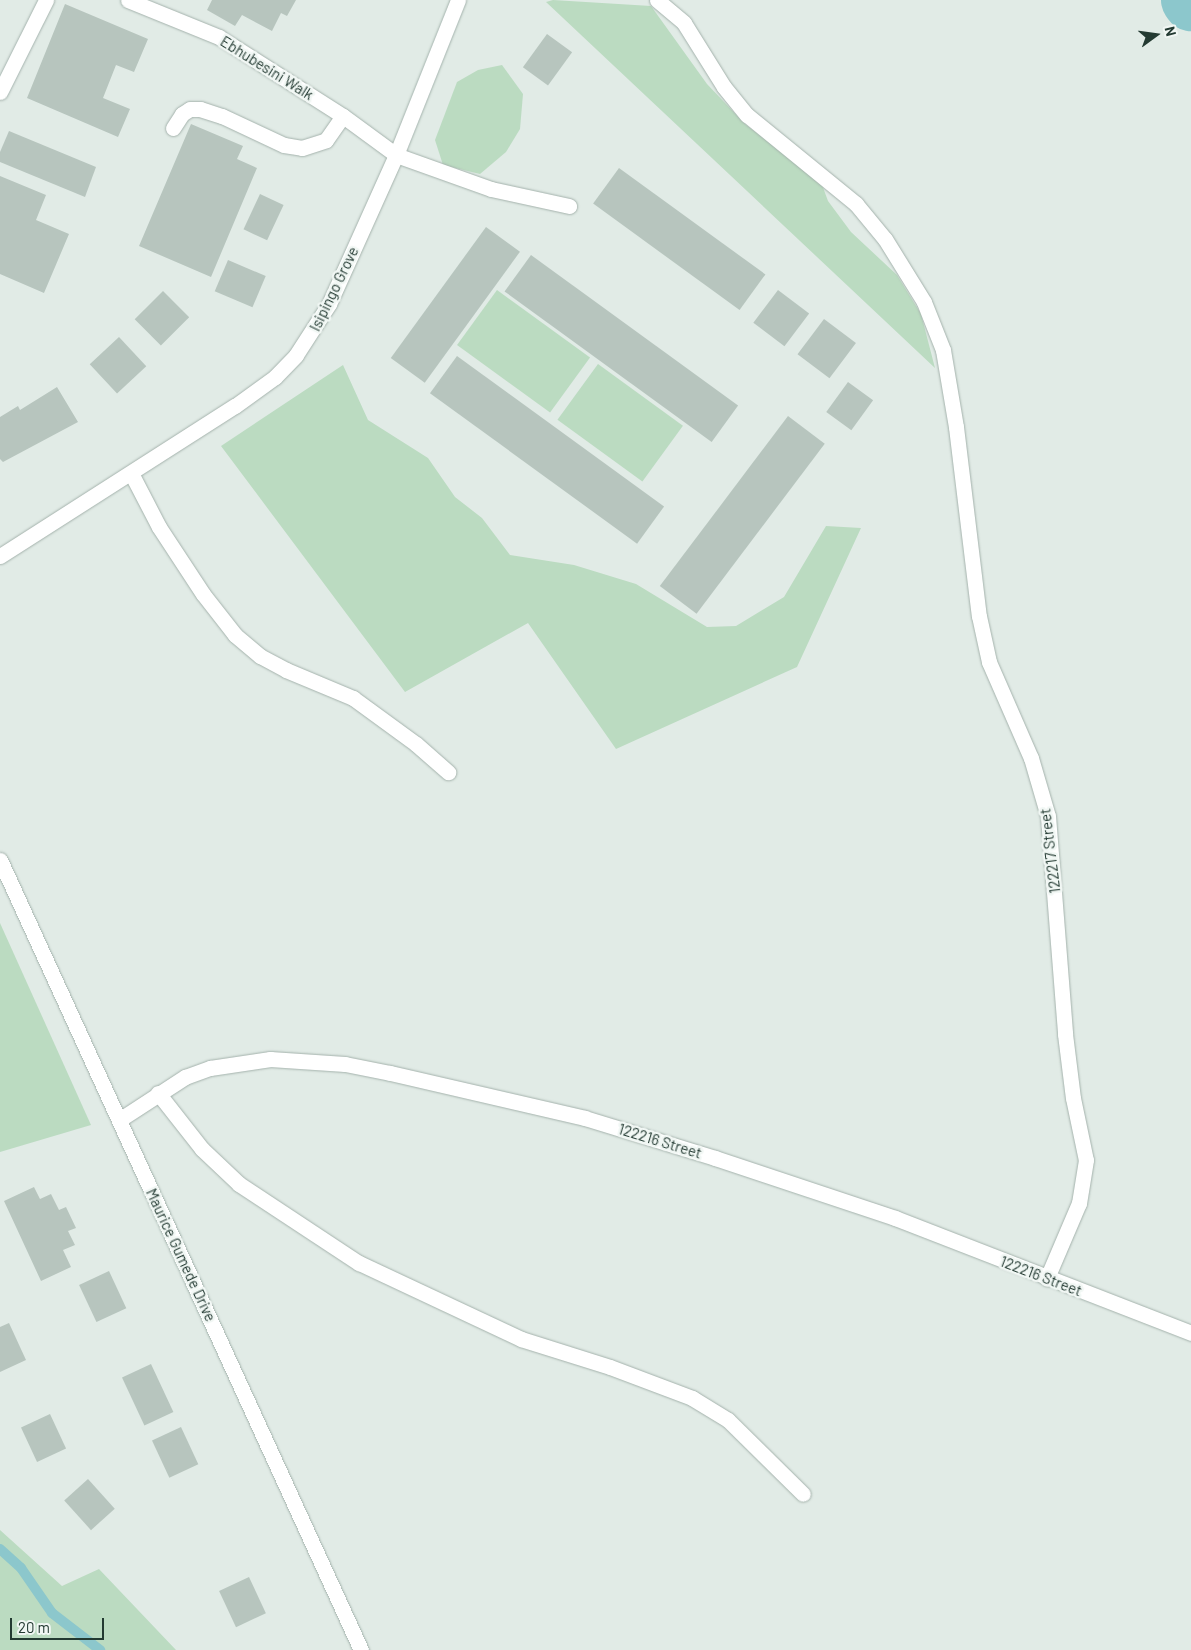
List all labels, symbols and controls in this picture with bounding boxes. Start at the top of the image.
north arrow [1131,10,1181,60]
text: N [1162,25,1180,38]
street label: Ebhubesini Walk [217,32,317,104]
street label: Isipingo Grove [306,244,362,334]
street label: 122217 Street [1036,807,1064,895]
street label: 122216 Street [616,1120,704,1162]
street label: Maurice Gumede Drive [142,1186,220,1324]
street label: 122216 Street [998,1252,1084,1300]
scale bar [12,1608,106,1640]
text: 20 m [18,1618,50,1636]

